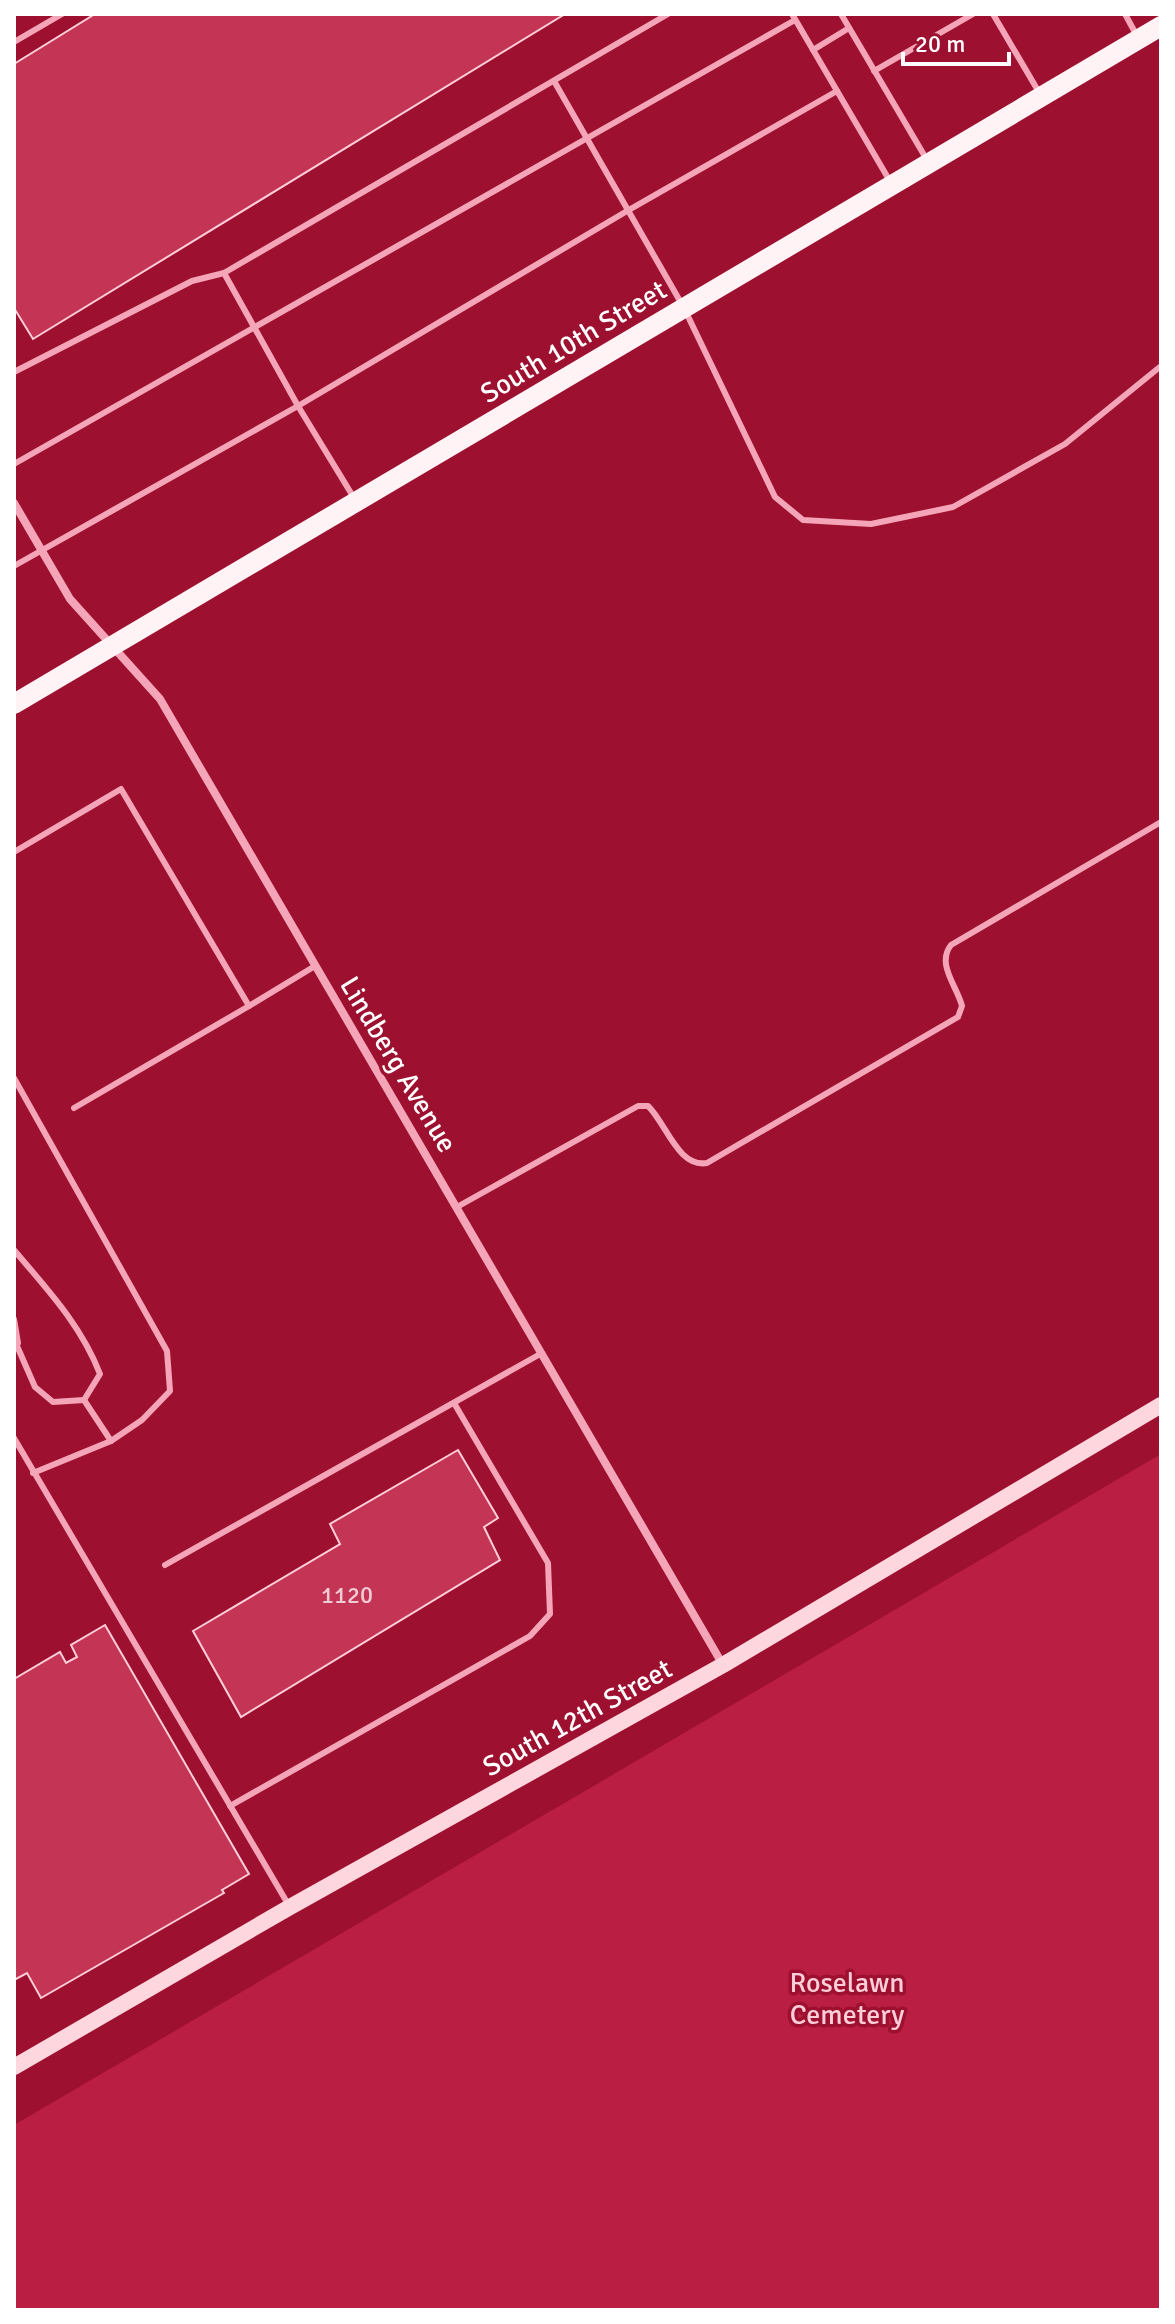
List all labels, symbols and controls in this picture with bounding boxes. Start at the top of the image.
scale bar [903,16,1009,66]
text: 20 m [915,29,965,59]
street label: South 10th Street [474,273,673,411]
street label: Lindberg Avenue [332,970,464,1159]
house number: 1120 [321,1580,373,1610]
street label: South 12th Street [477,1652,678,1784]
park label: Roselawn Cemetery [790,1966,904,2032]

